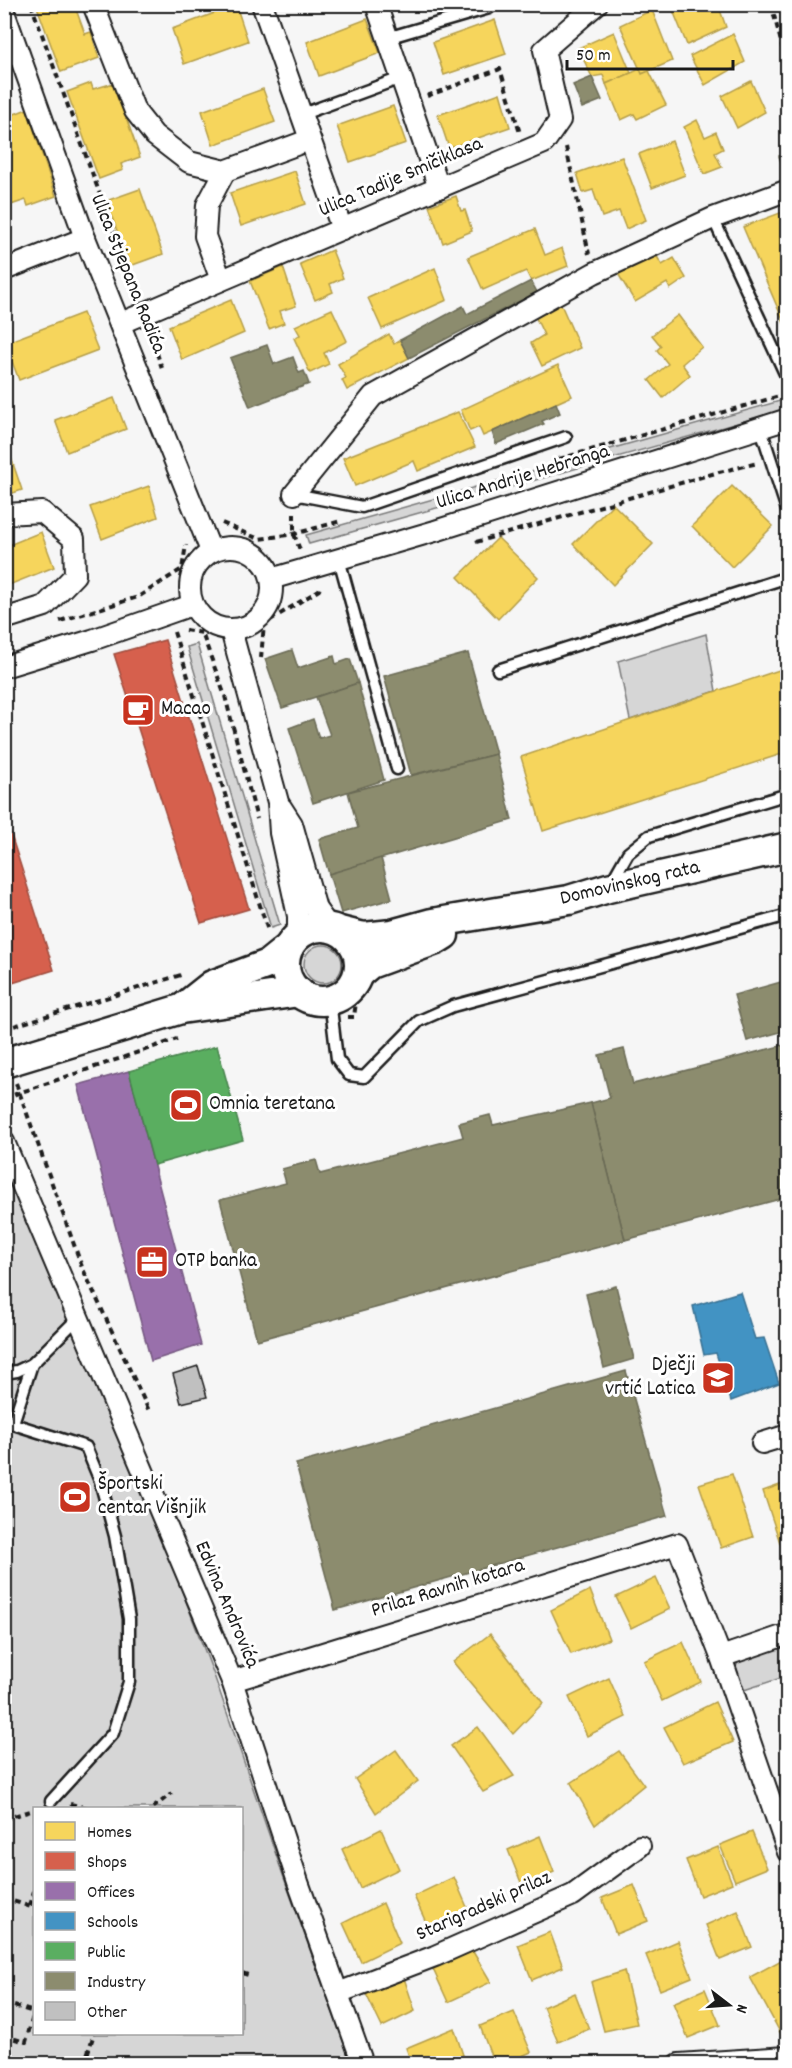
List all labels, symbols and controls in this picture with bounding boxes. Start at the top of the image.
scale bar [567,33,734,71]
text: 50 m [576,44,611,69]
street label: Ulica Tadije Smičiklasa [314,129,489,226]
street label: Ulica Stjepana Radića [81,190,173,359]
street label: Ulica Andrije Hebranga [433,437,614,519]
cafe icon: Macao [120,692,156,728]
place label: Macao [161,695,211,725]
street label: Domovinskog rata [557,853,704,915]
sports icon: Omnia teretana [168,1087,204,1123]
place label: Omnia teretana [209,1090,336,1120]
office icon: OTP banka [134,1244,170,1280]
place label: OTP banka [175,1247,258,1277]
place label: Dječji vrtić Latica [605,1351,696,1405]
school or university icon: Dječji vrtić Latica [700,1360,736,1396]
place label: Športski centar Višnjik [98,1470,206,1524]
sports icon: Športski centar Višnjik [57,1479,93,1515]
street label: Edvina Androvića [186,1537,267,1674]
street label: Prilaz Ravnih kotara [368,1551,529,1627]
legend [33,1807,243,2035]
text: Homes [87,1821,132,1846]
text: Shops [87,1851,127,1876]
street label: Starigradski prilaz [411,1864,557,1950]
text: Offices [87,1881,135,1906]
text: Schools [87,1911,138,1936]
text: Public [87,1941,126,1966]
text: Industry [87,1971,146,1996]
north arrow [699,1975,759,2035]
text: Other [87,2001,127,2026]
text: N [729,2002,753,2016]

